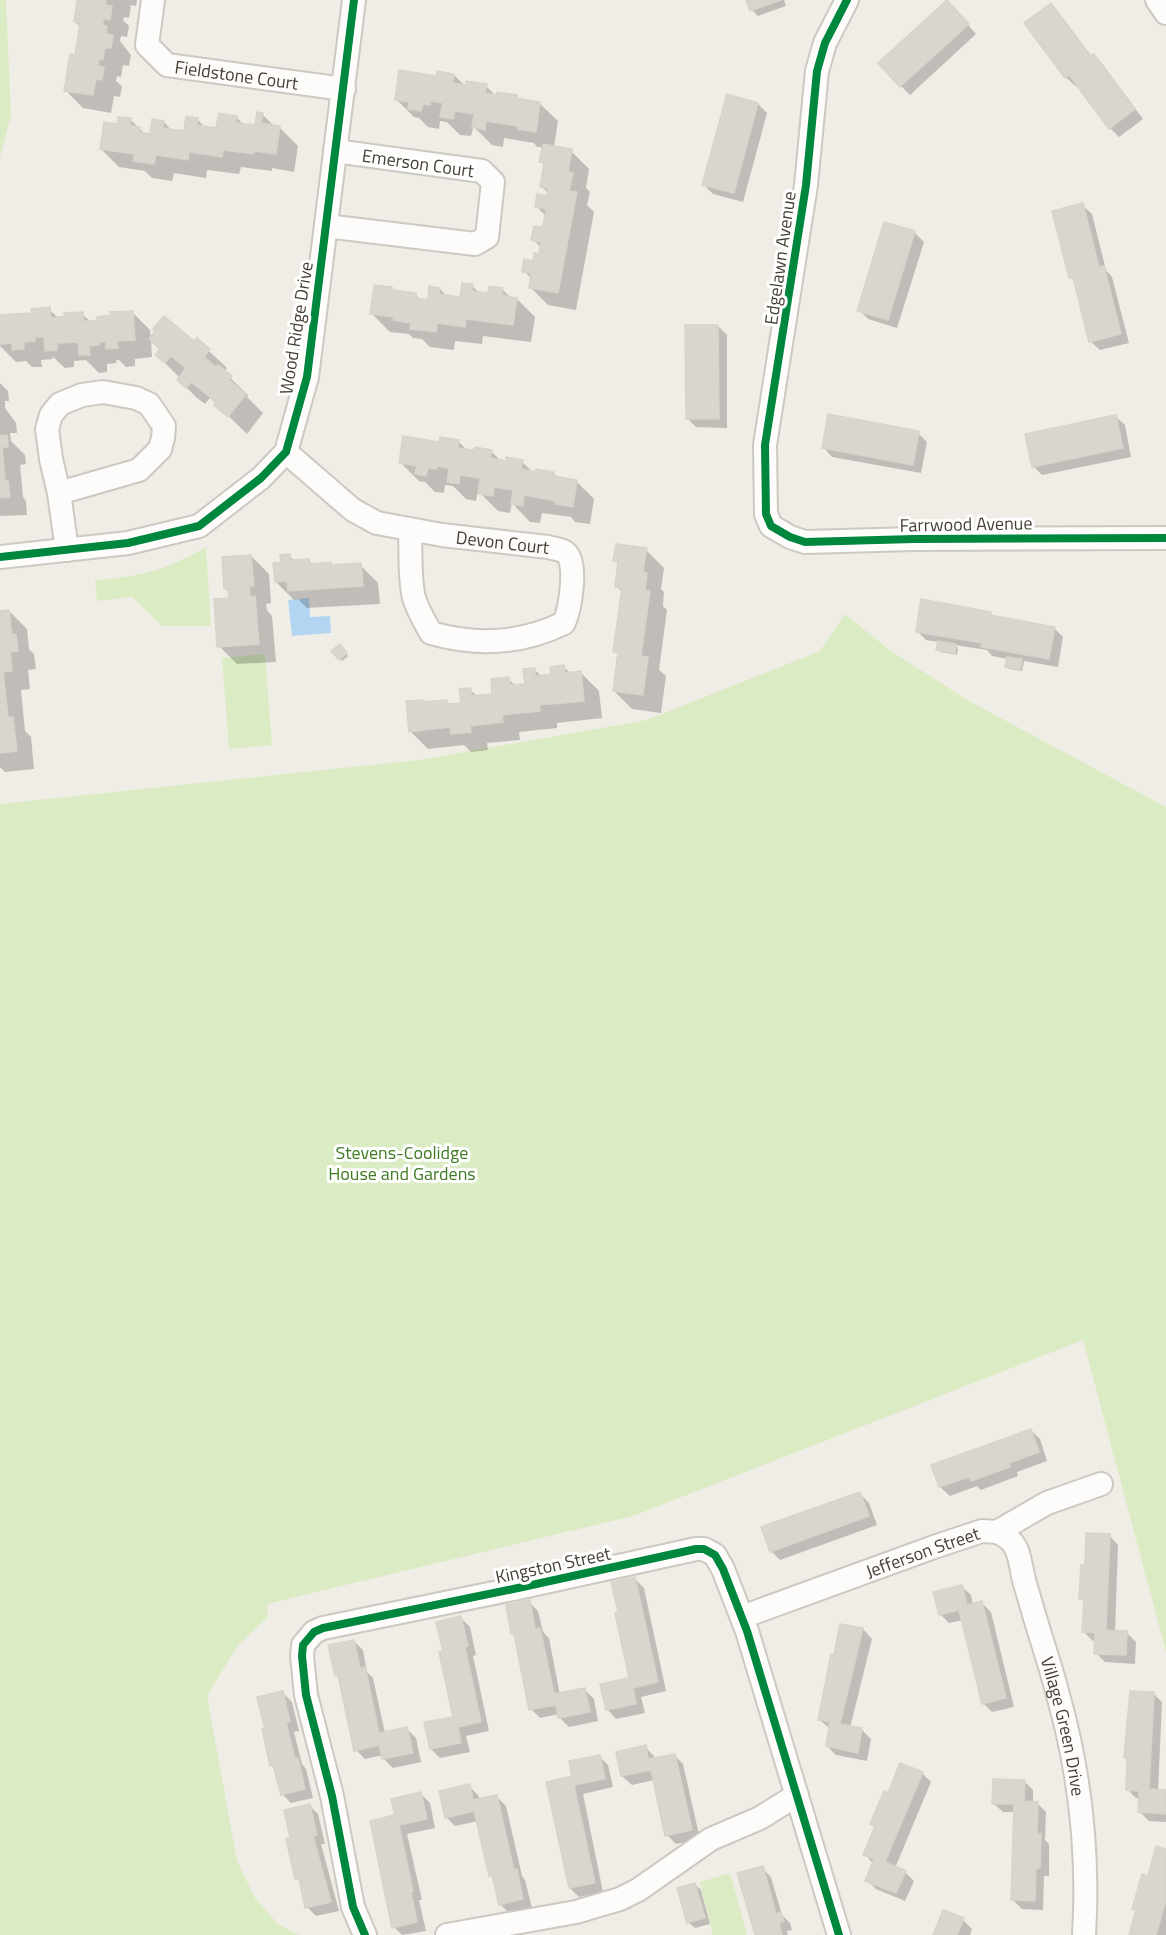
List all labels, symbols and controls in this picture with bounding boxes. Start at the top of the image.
street label: Fieldstone Court [173,53,301,96]
street label: Emerson Court [360,142,477,184]
street label: Edgelawn Avenue [757,190,803,326]
street label: Wood Ridge Drive [272,260,320,396]
street label: Farrwood Avenue [899,509,1033,539]
street label: Devon Court [455,523,551,561]
park label: Stevens-Coolidge House and Gardens [328,1139,476,1187]
street label: Jefferson Street [862,1519,984,1584]
street label: Kingston Street [493,1539,614,1590]
street label: Village Green Drive [1034,1653,1092,1798]

